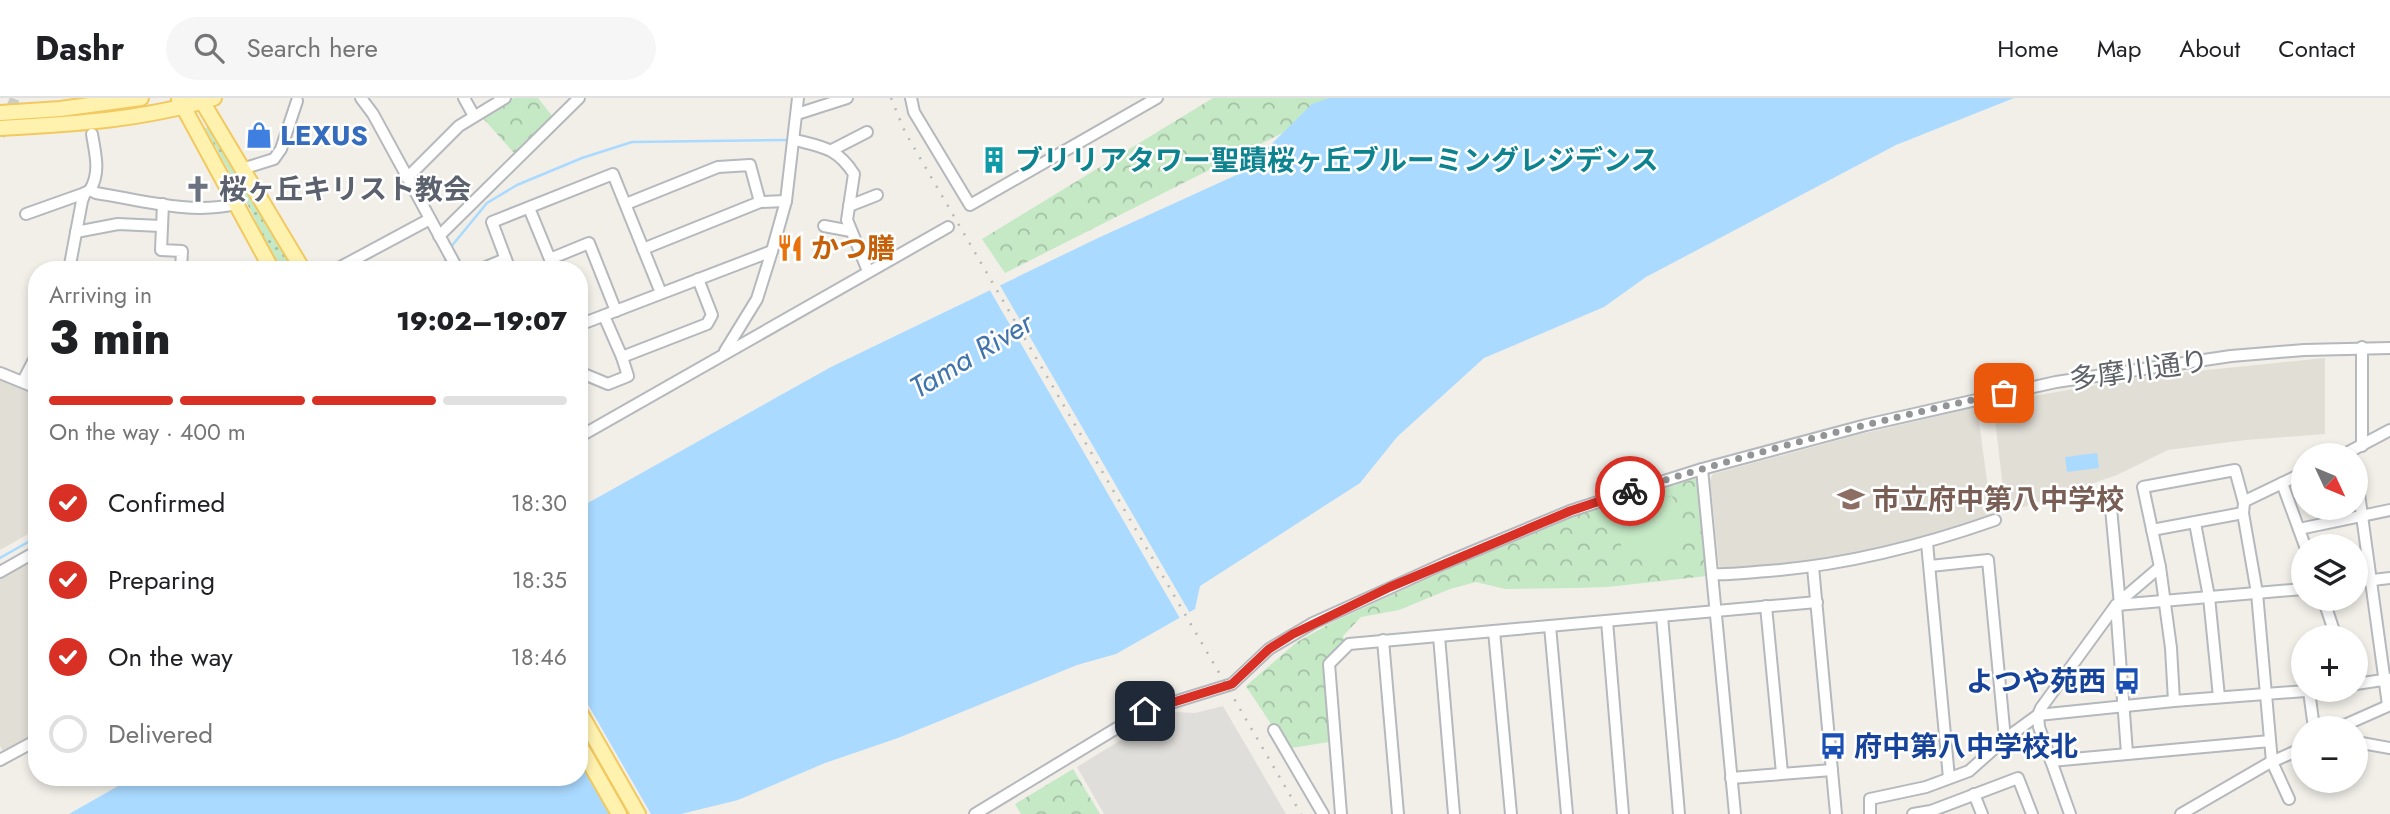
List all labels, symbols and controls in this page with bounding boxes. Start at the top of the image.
search box [166,17,656,80]
text: Dashr [35,25,124,72]
icon: search [190,29,228,67]
text: Search here [246,29,378,67]
text: Home [1997,31,2059,66]
text: Map [2097,31,2141,66]
text: About [2179,31,2240,66]
text: Contact [2278,31,2355,66]
place label: LEXUS [280,115,368,156]
shop icon: LEXUS [244,120,274,150]
place label: ブリリアタワー聖蹟桜ヶ丘ブルーミングレジデンス [1015,140,1658,181]
building icon: ブリリアタワー聖蹟桜ヶ丘ブルーミングレジデンス [979,145,1009,175]
place label: 桜ヶ丘キリスト教会 [219,169,471,210]
church icon: 桜ヶ丘キリスト教会 [183,174,213,204]
place label: かつ膳 [811,228,895,269]
restaurant icon: かつ膳 [775,233,805,263]
text: Arriving in [49,278,152,312]
water label: Tama River [901,300,1042,409]
text: 19:02–19:07 [396,302,567,340]
text: 3 min [49,305,171,371]
street label: 多摩川通り [2067,340,2211,400]
pin [1974,363,2034,423]
icon: bag [1985,374,2023,412]
text: On the way · 400 m [49,415,246,449]
north arrow [2291,443,2368,520]
map controls [2291,443,2368,793]
courier [1595,456,1665,526]
icon: bike [1611,472,1649,510]
place label: 市立府中第八中学校 [1872,479,2124,520]
icon: check [49,484,87,522]
text: Confirmed [108,484,225,522]
school or university icon: 市立府中第八中学校 [1836,484,1866,514]
text: 18:30 [511,486,567,520]
button: layers [2291,534,2368,611]
icon: check [49,561,87,599]
text: Preparing [108,561,215,599]
text: 18:35 [512,563,567,597]
button: + [2291,625,2368,702]
icon: check [49,638,87,676]
text: On the way [108,638,233,676]
text: 18:46 [511,640,567,674]
place label: よつや苑西 [1966,661,2106,702]
bus stop icon: よつや苑西 [2112,666,2142,696]
pin [1115,681,1175,741]
icon: home [1126,692,1164,730]
text: Delivered [108,715,213,753]
button: − [2291,716,2368,793]
place label: 府中第八中学校北 [1854,726,2078,767]
bus stop icon: 府中第八中学校北 [1818,731,1848,761]

